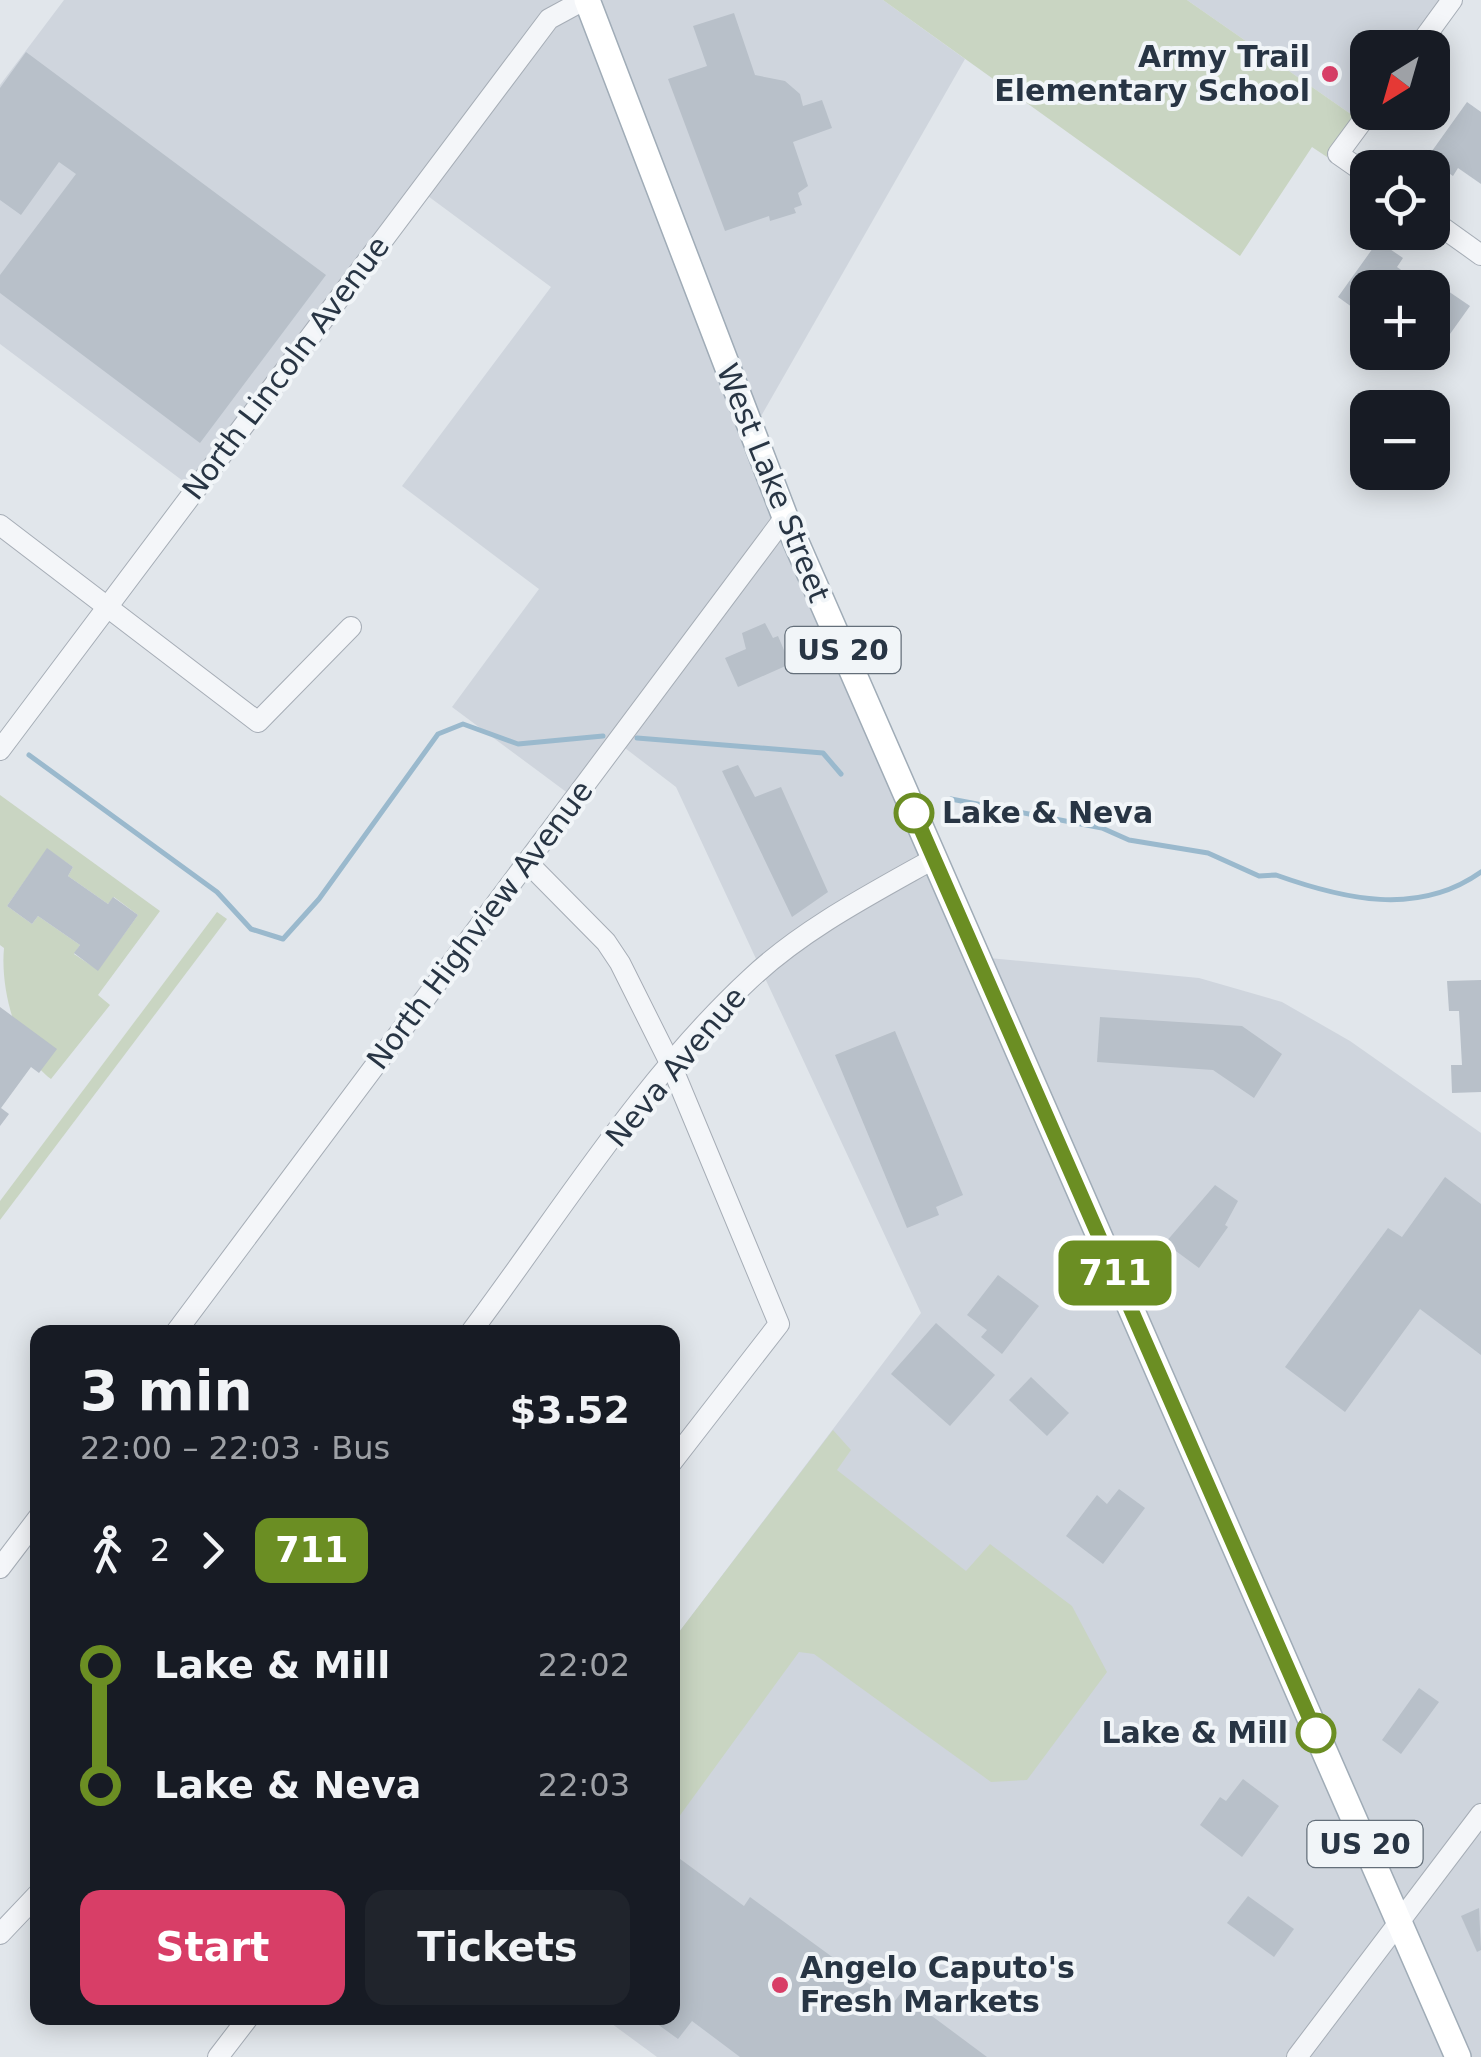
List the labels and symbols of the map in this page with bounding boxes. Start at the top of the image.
north arrow [1350,30,1450,130]
place label: Army Trail Elementary School [994,39,1310,108]
marker: Army Trail Elementary School [1319,63,1341,85]
street label: North Lincoln Avenue [175,229,396,506]
street label: West Lake Street [710,359,837,607]
road number: US 20 [786,627,900,673]
street label: North Highview Avenue [360,773,600,1076]
marker: Lake & Neva [895,794,933,832]
place label: Lake & Neva [942,795,1153,830]
street label: Neva Avenue [599,980,753,1154]
line badge: 711 [1058,1240,1172,1306]
marker: Lake & Mill [1297,1714,1335,1752]
place label: Lake & Mill [1101,1715,1288,1750]
road number: US 20 [1308,1821,1422,1867]
place label: Angelo Caputo's Fresh Markets [800,1950,1075,2019]
marker: Angelo Caputo's Fresh Markets [769,1974,791,1996]

